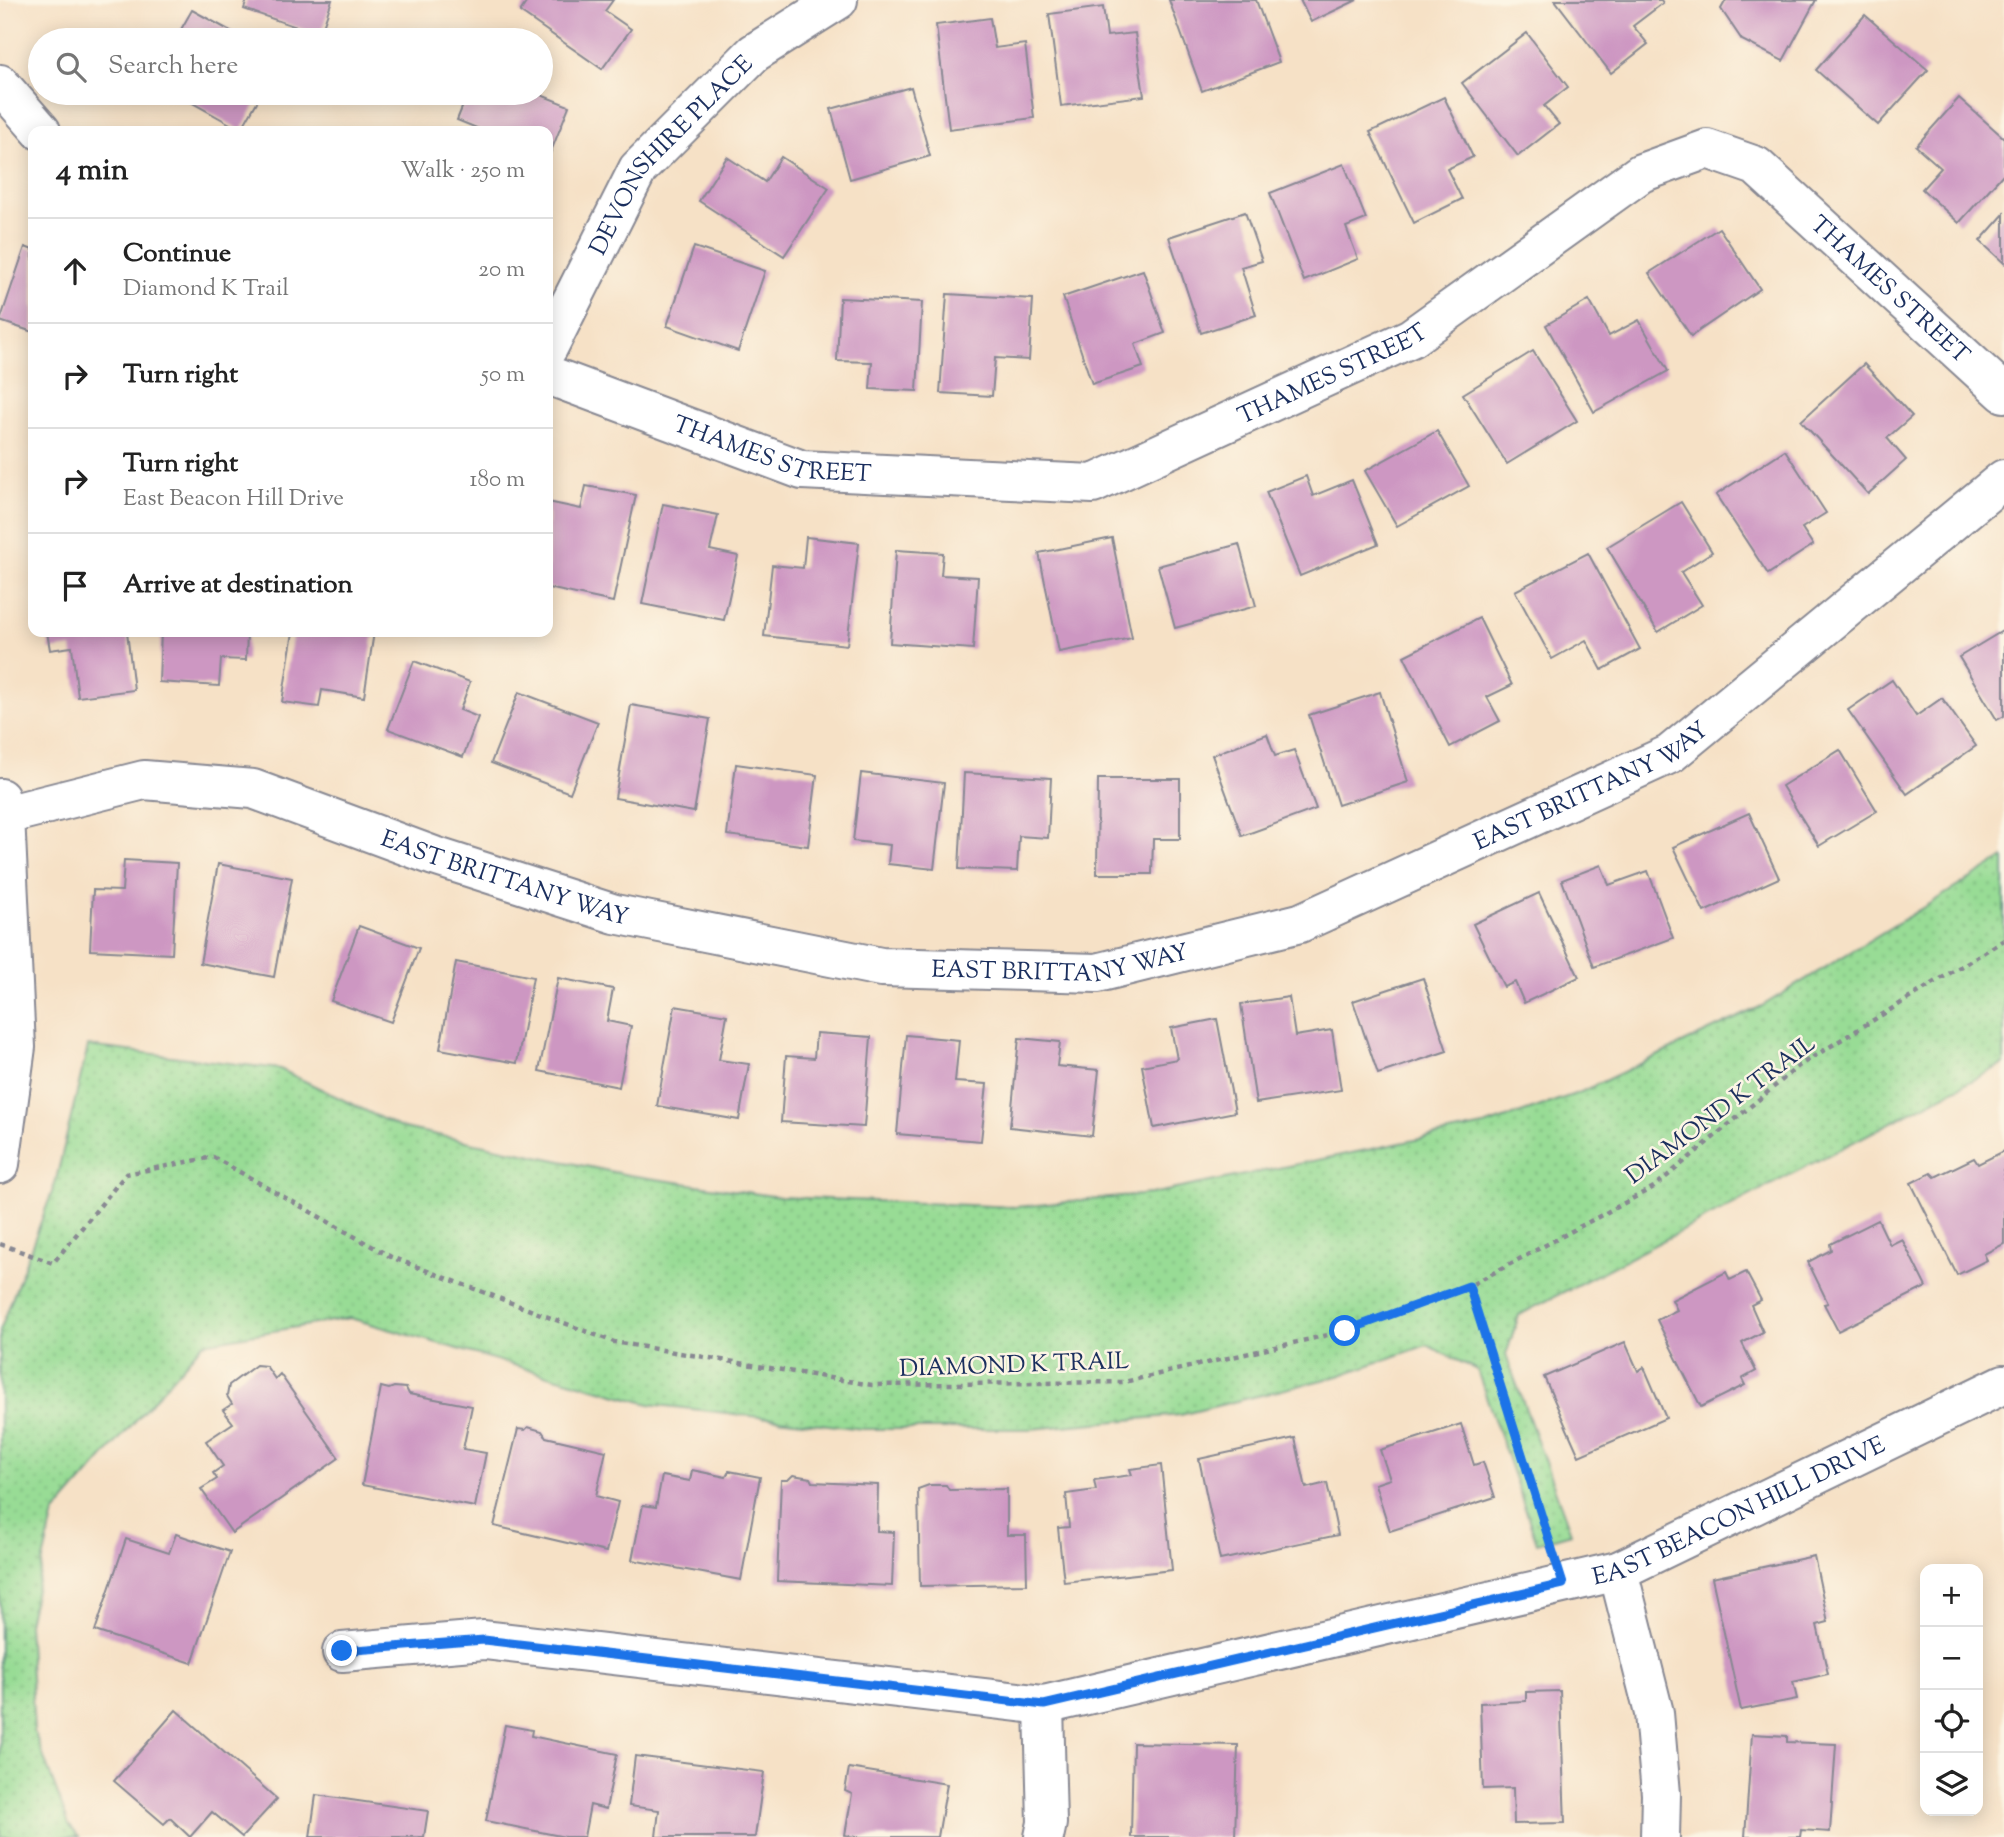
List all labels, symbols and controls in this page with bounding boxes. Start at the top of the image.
search box [28,28,553,105]
icon: search [52,48,90,86]
text: Search here [108,48,238,85]
street label: DEVONSHIRE PLACE [582,48,762,262]
text: 4 min [56,150,129,193]
text: Walk · 250 m [401,155,525,188]
street label: THAMES STREET [1802,209,1977,373]
text: Continue [123,236,231,273]
icon: ahead [56,252,94,290]
text: 20 m [478,254,525,287]
text: Diamond K Trail [123,273,289,306]
street label: THAMES STREET [1233,316,1435,434]
icon: right [56,357,94,395]
text: Turn right [123,357,238,394]
text: 50 m [481,359,525,392]
street label: THAMES STREET [668,408,872,492]
text: Turn right [123,446,238,483]
icon: right [56,462,94,500]
text: 180 m [470,464,525,497]
text: East Beacon Hill Drive [123,483,344,516]
icon: arrive [56,567,94,605]
text: Arrive at destination [123,567,353,604]
street label: EAST BRITTANY WAY [1469,714,1717,860]
street label: EAST BRITTANY WAY [376,823,631,935]
street label: EAST BRITTANY WAY [931,936,1192,992]
street label: DIAMOND K TRAIL [1619,1028,1823,1193]
route start [1329,1315,1360,1346]
street label: DIAMOND K TRAIL [899,1345,1130,1387]
street label: EAST BEACON HILL DRIVE [1589,1429,1892,1595]
map controls [1920,1564,1983,1816]
button: + [1920,1564,1983,1627]
button: − [1920,1627,1983,1690]
route end [326,1635,357,1666]
button: locate [1920,1690,1983,1753]
button: layers [1920,1753,1983,1816]

